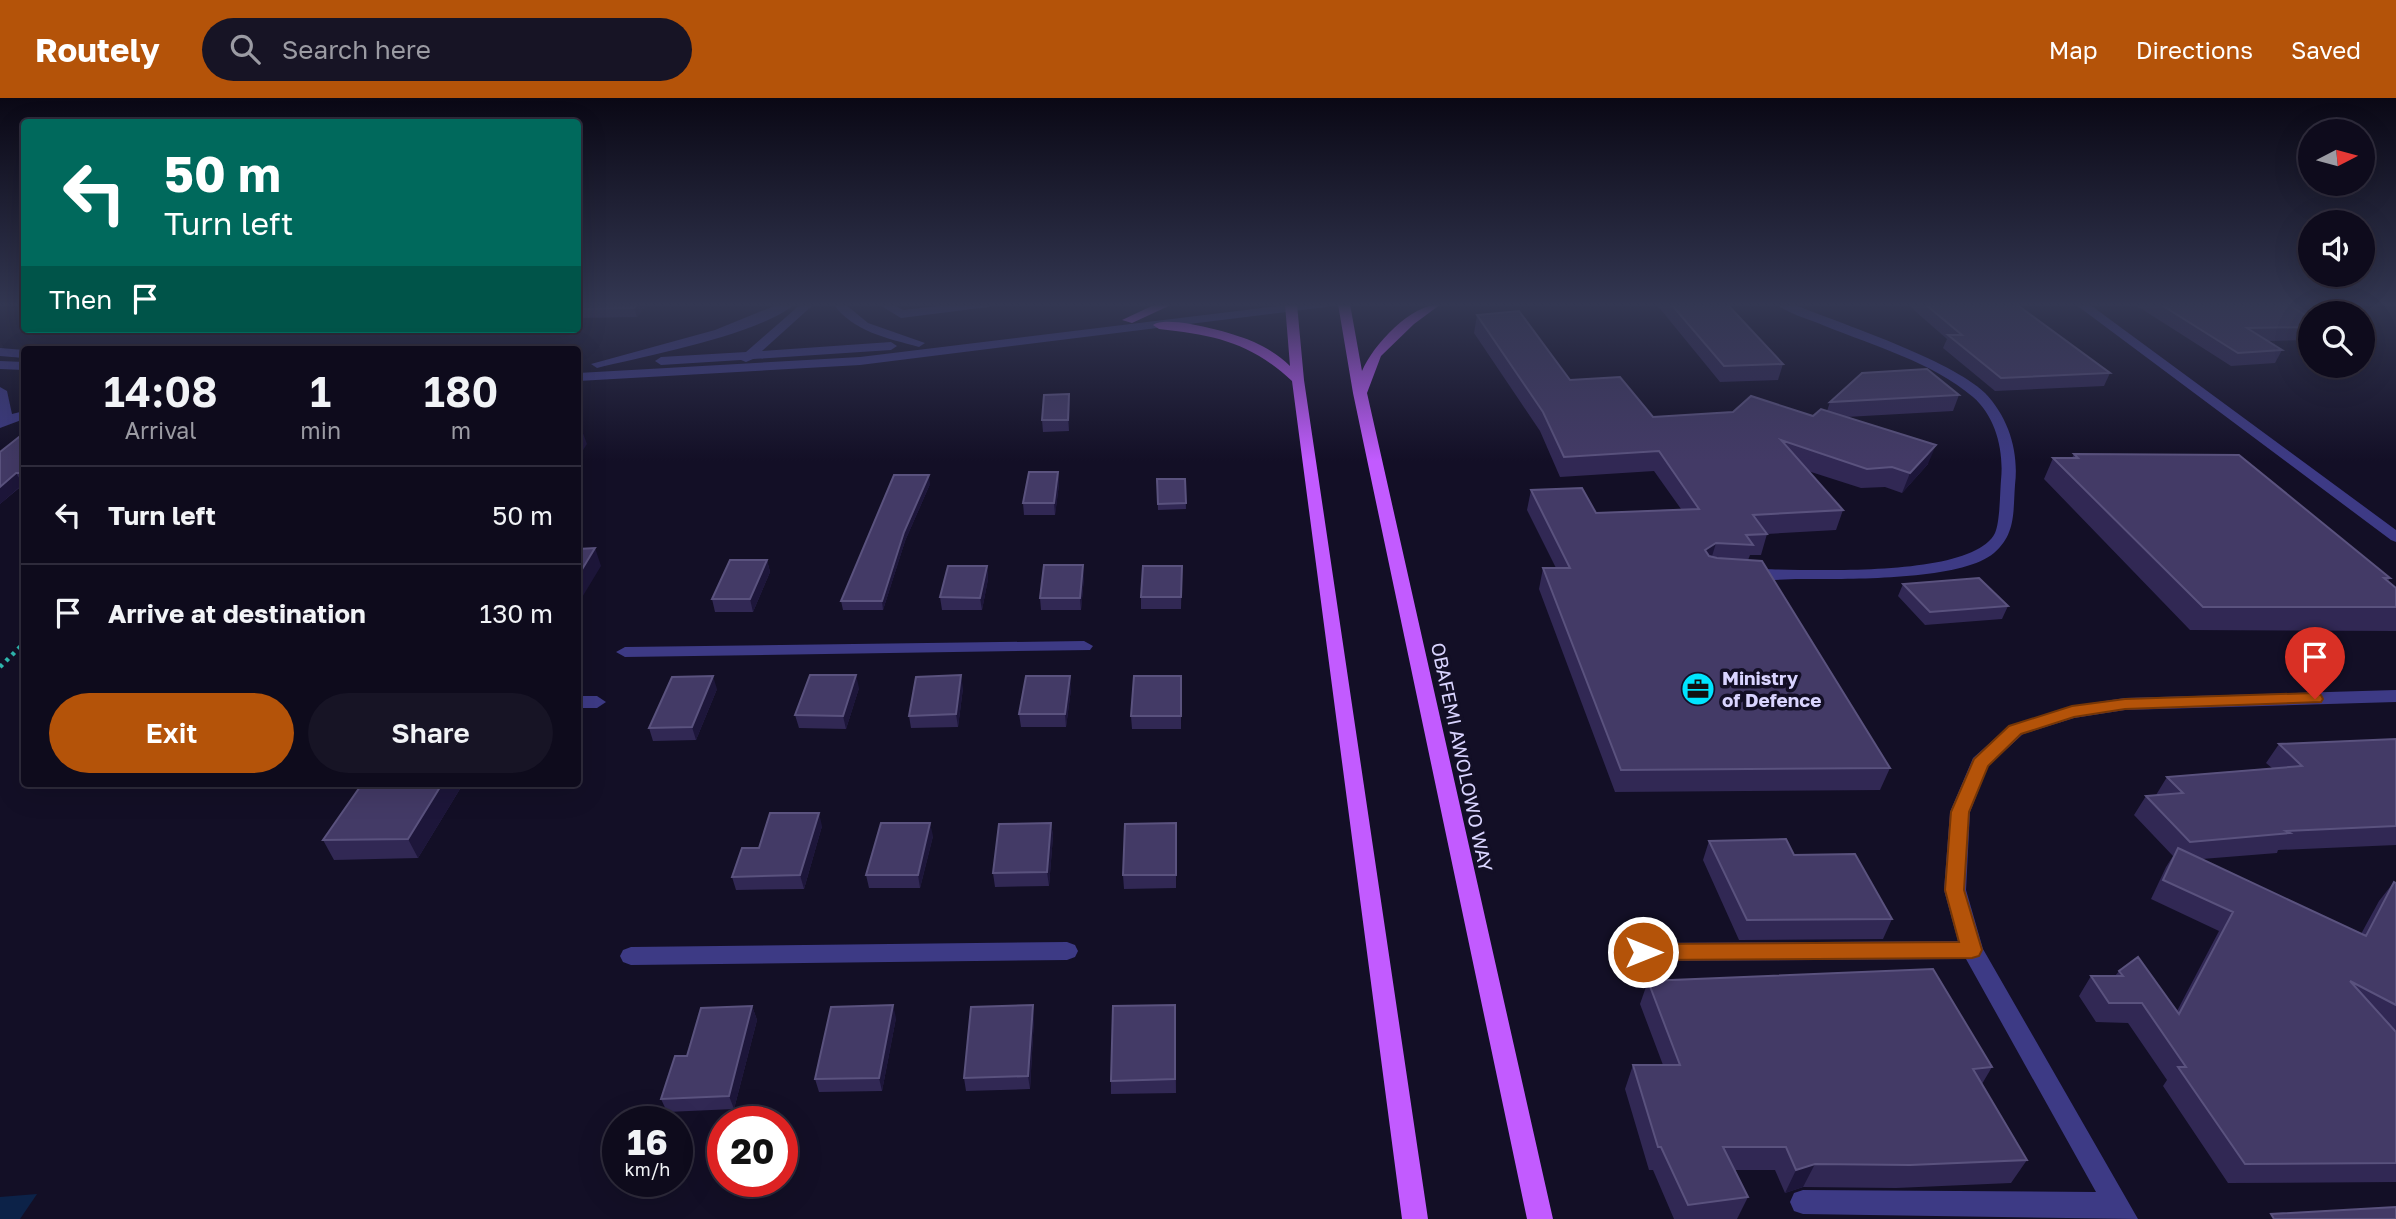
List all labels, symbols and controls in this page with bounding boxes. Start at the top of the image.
search box [202,18,692,81]
text: Routely [35,30,160,69]
icon: search [226,30,264,68]
text: Search here [282,34,431,65]
text: Map [2049,35,2098,64]
text: Directions [2136,35,2253,64]
text: Saved [2291,35,2361,64]
north arrow [2298,119,2375,196]
map controls [2298,119,2375,378]
text: 50 m [164,144,281,203]
icon: left [49,147,140,238]
text: Turn left [164,204,293,242]
button: sound [2298,210,2375,287]
icon: arrive [126,280,164,318]
text: Then [49,284,112,315]
button: search [2298,301,2375,378]
text: 14:08 [104,366,218,416]
text: 1 [310,366,331,416]
text: 180 [424,366,498,416]
text: Arrival [125,416,197,444]
text: min [300,416,341,444]
text: m [451,416,471,444]
icon: left [49,496,87,534]
text: Turn left [108,500,216,531]
text: 50 m [492,500,553,531]
icon: arrive [49,594,87,632]
text: Arrive at destination [108,598,366,629]
text: 130 m [480,598,553,629]
pin [2285,627,2345,699]
icon: arrive [2296,638,2334,676]
street label: OBAFEMI AWOLOWO WAY [1427,640,1498,874]
place label: Ministry of Defence [1722,666,1821,711]
office icon: Ministry of Defence [1679,670,1717,708]
button: Exit [49,693,294,773]
button: Share [308,693,553,773]
position arrow [1606,915,1680,989]
speed limit sign: 20 [707,1106,798,1197]
text: 16 [627,1121,668,1163]
text: km/h [625,1158,670,1180]

